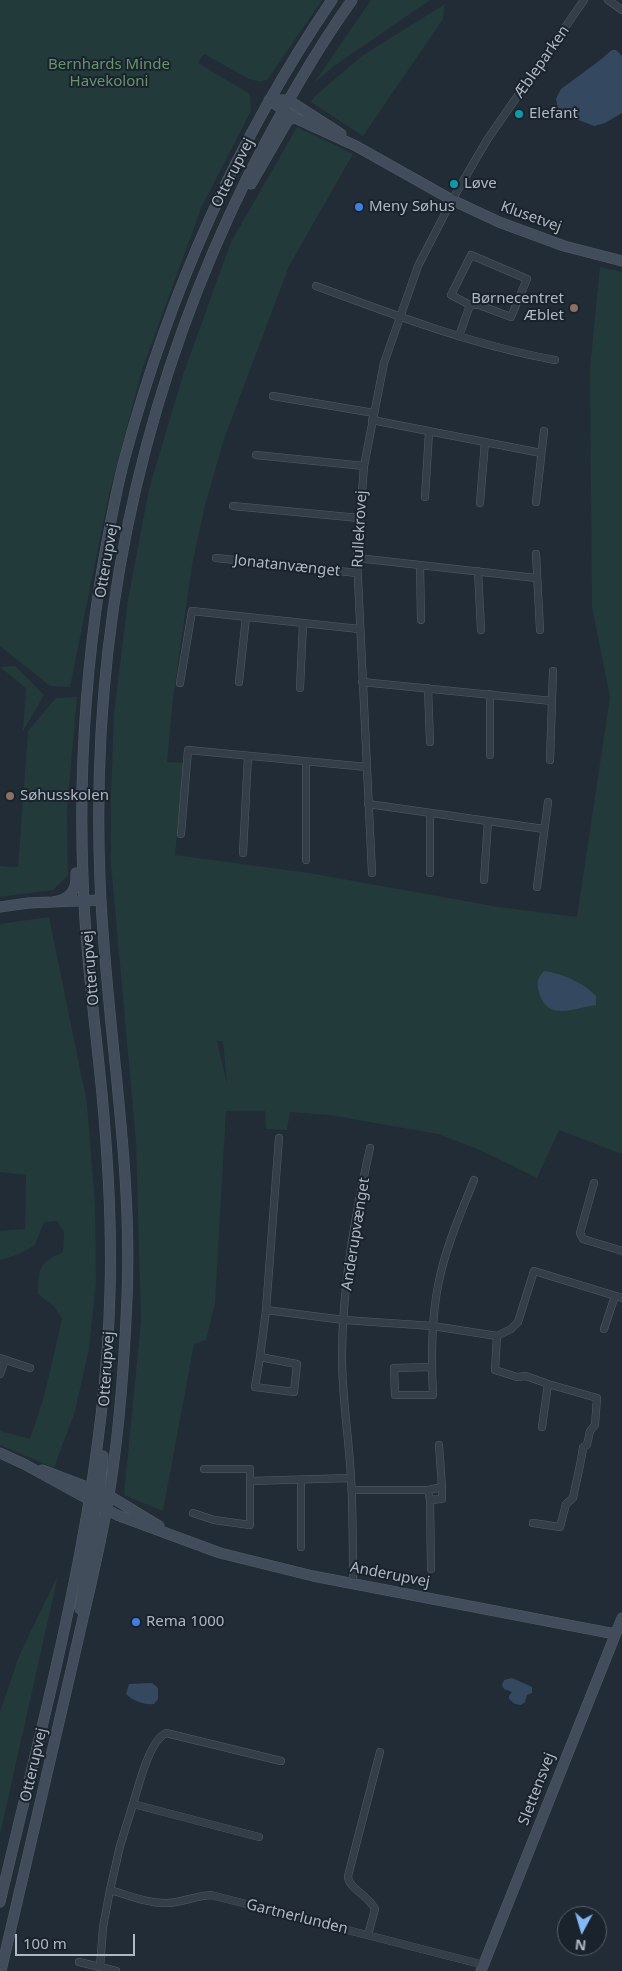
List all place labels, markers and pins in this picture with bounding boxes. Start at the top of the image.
place label: Elefant [529,105,578,123]
marker: Elefant [513,108,525,120]
place label: Løve [464,175,497,193]
marker: Løve [448,178,460,190]
place label: Meny Søhus [369,198,455,216]
marker: Meny Søhus [353,201,365,213]
place label: Børnecentret Æblet [471,290,564,325]
marker: Børnecentret Æblet [568,302,580,314]
place label: Søhusskolen [20,787,109,805]
marker: Søhusskolen [4,790,16,802]
place label: Rema 1000 [146,1613,224,1631]
marker: Rema 1000 [130,1616,142,1628]

